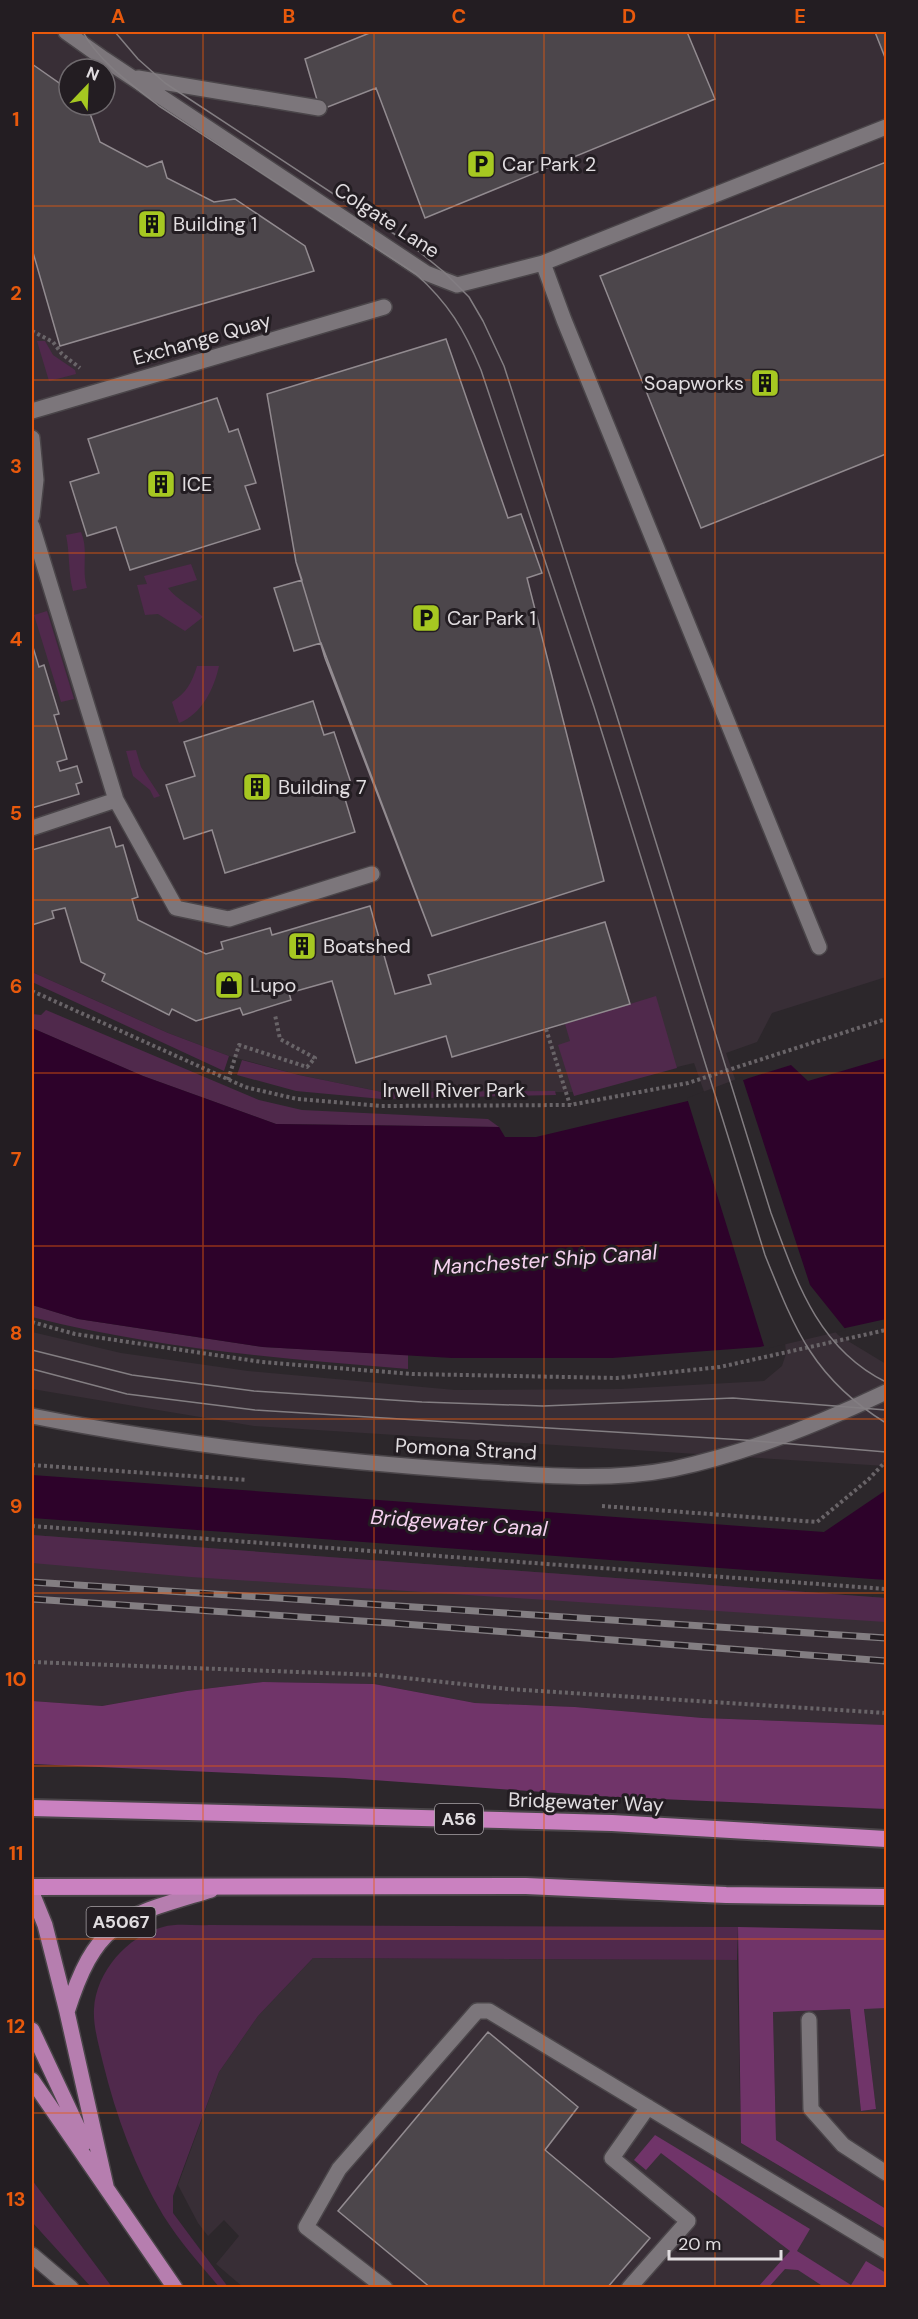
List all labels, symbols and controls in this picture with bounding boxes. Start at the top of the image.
text: A [111,3,125,29]
text: B [283,3,295,29]
text: C [452,3,466,29]
text: D [622,3,636,29]
text: E [794,3,806,29]
north arrow [57,57,117,117]
text: N [83,62,102,86]
text: 1 [12,106,20,132]
parking icon: Car Park 2 [465,148,497,180]
place label: Car Park 2 [502,151,596,177]
street label: Colgate Lane [329,176,445,264]
building icon: Building 1 [136,208,168,240]
place label: Building 1 [173,211,257,237]
text: 2 [10,280,22,306]
street label: Exchange Quay [130,307,274,371]
building icon: Soapworks [749,367,781,399]
place label: Soapworks [644,370,744,396]
text: 3 [10,453,22,479]
building icon: ICE [145,468,177,500]
place label: ICE [182,471,212,497]
parking icon: Car Park 1 [410,602,442,634]
place label: Car Park 1 [447,605,536,631]
text: 4 [10,626,23,652]
building icon: Building 7 [241,771,273,803]
place label: Building 7 [278,774,367,800]
text: 5 [10,800,22,826]
building icon: Boatshed [286,930,318,962]
place label: Boatshed [323,933,411,959]
shop icon: Lupo [213,969,245,1001]
place label: Lupo [250,972,296,998]
text: 6 [10,973,22,999]
street label: Irwell River Park [383,1077,525,1103]
text: 7 [11,1146,22,1172]
water label: Manchester Ship Canal [432,1238,658,1282]
text: 8 [10,1320,22,1346]
street label: Pomona Strand [394,1432,538,1466]
text: 9 [10,1493,22,1519]
water label: Bridgewater Canal [369,1503,549,1543]
text: 10 [5,1666,27,1692]
street label: Bridgewater Way [508,1786,664,1818]
road number: A56 [435,1804,483,1834]
text: 11 [9,1840,23,1866]
road number: A5067 [86,1907,156,1937]
text: 12 [7,2013,25,2039]
text: 13 [6,2186,26,2212]
scale bar [669,2223,782,2261]
text: 20 m [678,2232,721,2256]

